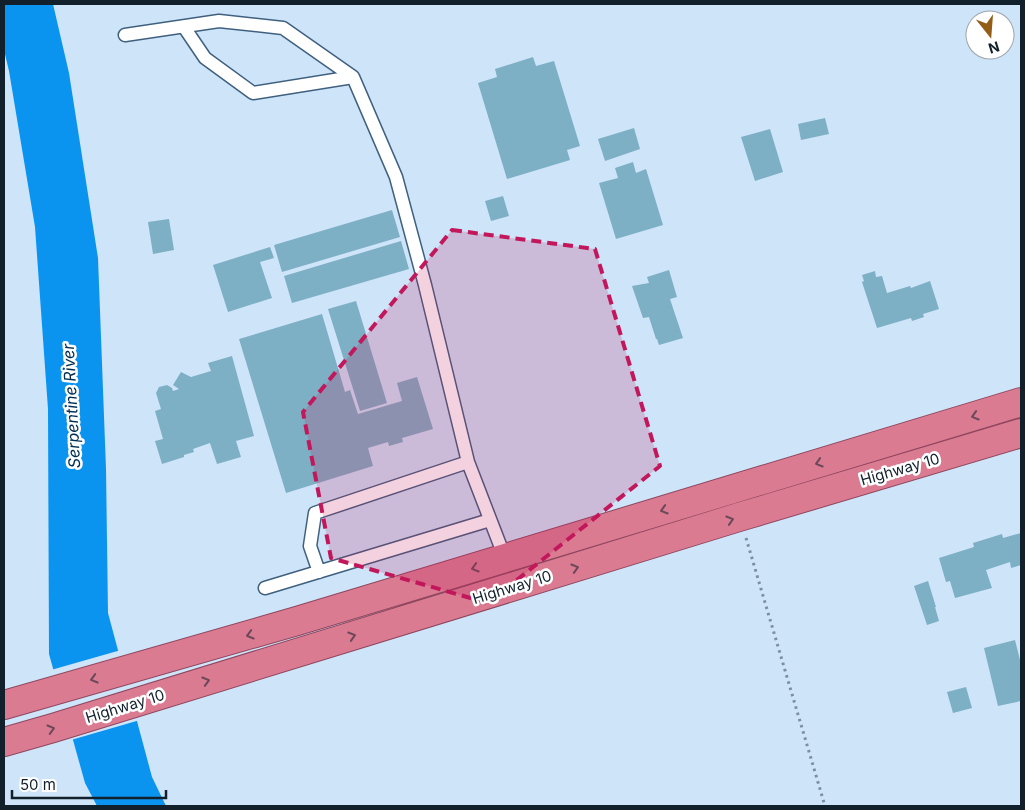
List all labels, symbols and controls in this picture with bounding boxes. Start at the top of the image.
north arrow [965,10,1015,60]
text: N [986,38,1002,58]
water label: Serpentine River [58,342,84,469]
one-way arrow [971,410,979,420]
street label: Highway 10 [858,449,942,489]
one-way arrow [815,458,824,468]
one-way arrow [660,505,668,515]
one-way arrow [725,515,733,525]
one-way arrow [471,562,479,572]
one-way arrow [570,563,578,573]
street label: Highway 10 [470,566,554,608]
one-way arrow [247,629,255,639]
one-way arrow [348,632,356,642]
one-way arrow [91,674,99,684]
one-way arrow [201,677,210,687]
street label: Highway 10 [83,685,167,727]
one-way arrow [46,724,55,735]
scale bar [12,768,166,800]
text: 50 m [20,775,56,794]

